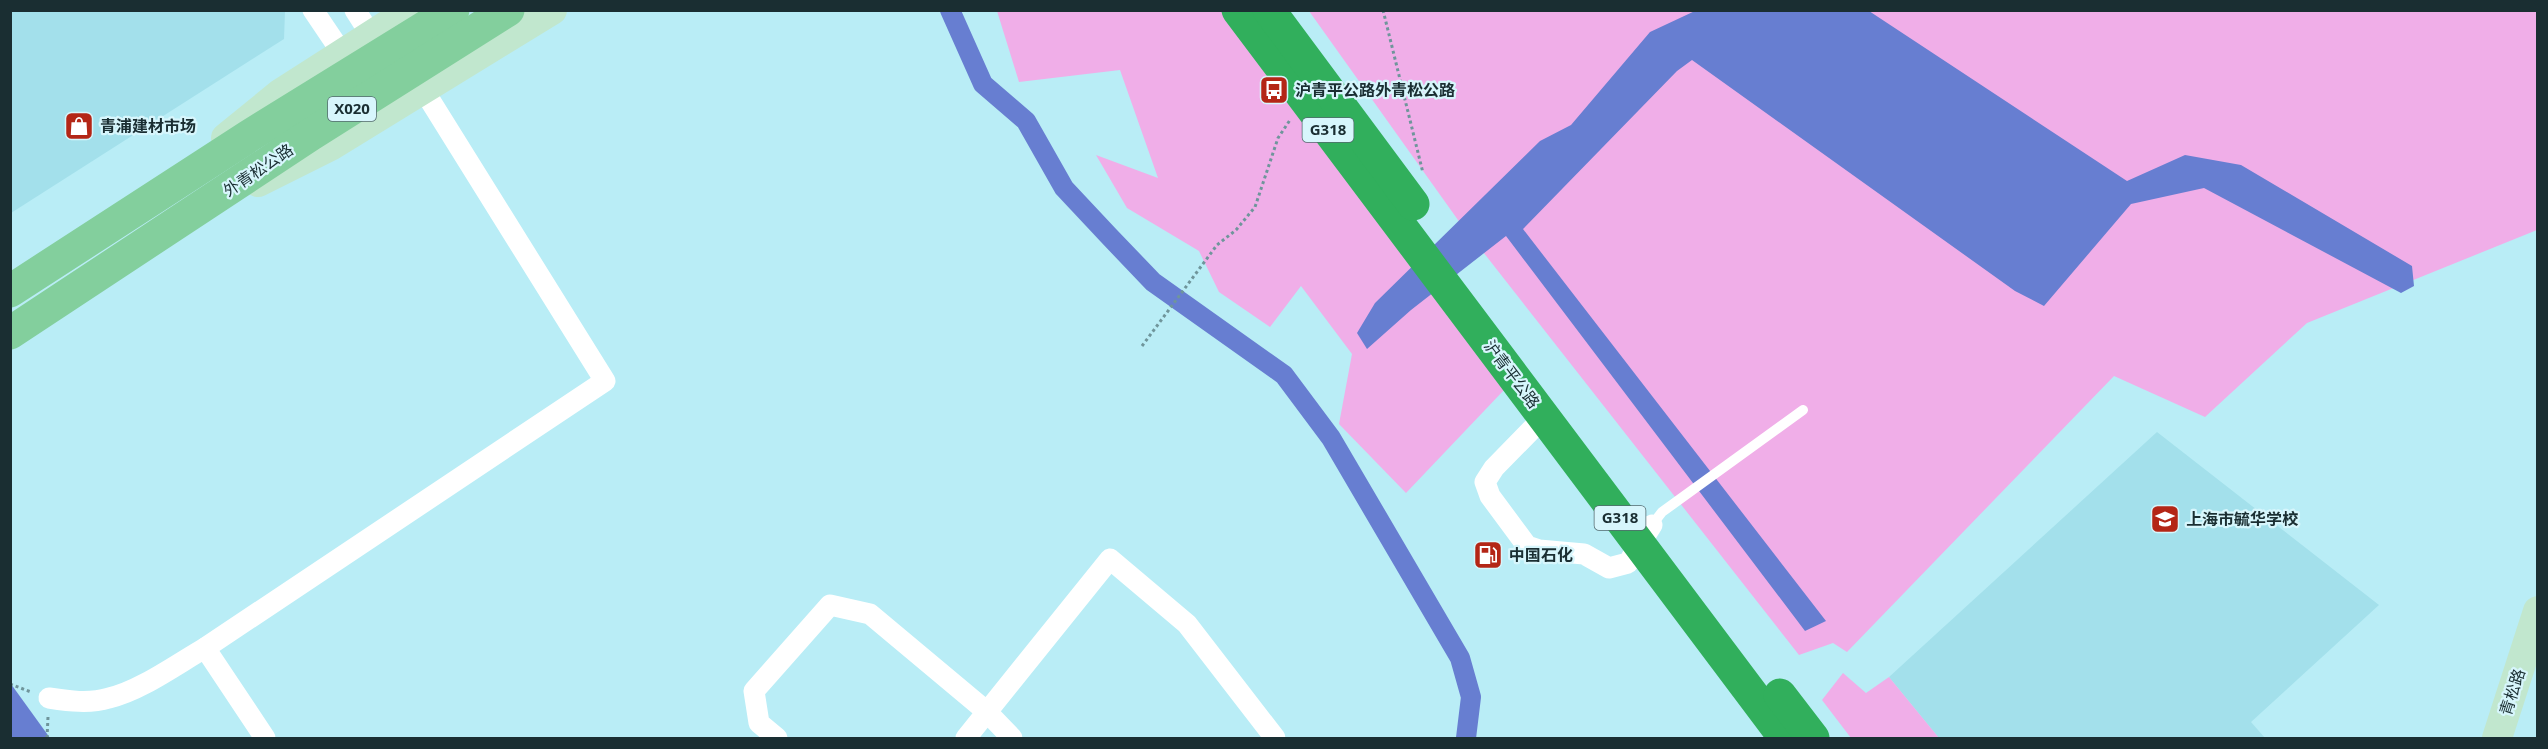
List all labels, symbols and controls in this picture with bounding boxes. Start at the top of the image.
bus stop icon: 沪青平公路外青松公路 [1258,74,1290,106]
place label: 沪青平公路外青松公路 [1295,79,1455,101]
road number: X020 [328,97,376,121]
shop icon: 青浦建材市场 [63,110,95,142]
place label: 青浦建材市场 [100,115,196,137]
road number: G318 [1302,118,1354,142]
street label: 外青松公路 [219,139,297,201]
street label: 沪青平公路 [1479,335,1545,413]
school or university icon: 上海市毓华学校 [2149,503,2181,535]
road number: G318 [1594,506,1646,530]
place label: 上海市毓华学校 [2186,508,2299,530]
fuel station icon: 中国石化 [1472,539,1504,571]
place label: 中国石化 [1509,544,1573,566]
street label: 青松路 [2494,666,2530,718]

